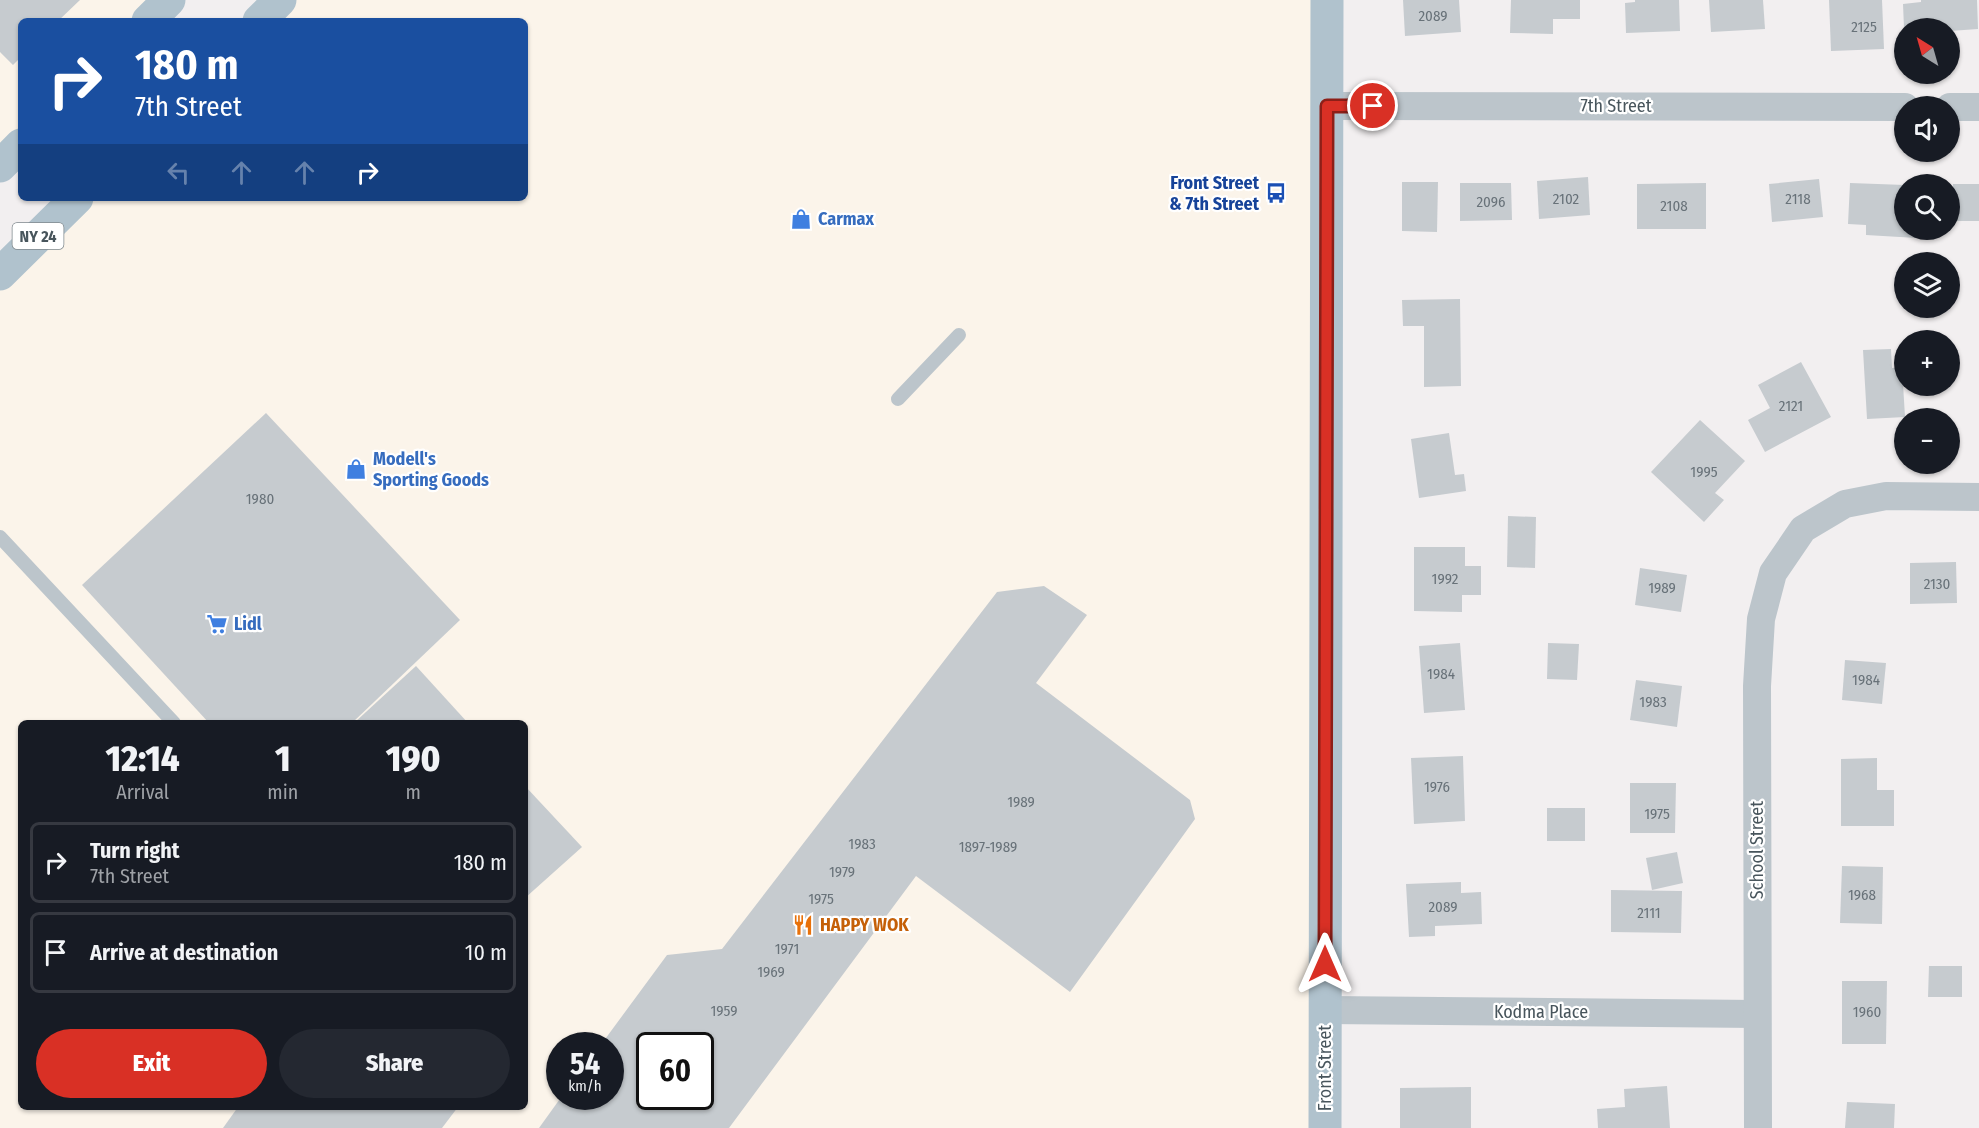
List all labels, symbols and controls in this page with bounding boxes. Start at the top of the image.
house number: 2089 [1418,7,1448,25]
house number: 2125 [1851,18,1877,36]
north arrow [1894,18,1960,84]
map controls [1894,18,1960,474]
text: 180 m [135,40,239,90]
icon: right [36,42,114,120]
pin [1347,80,1398,131]
icon: arrive [1356,89,1389,122]
text: 7th Street [135,91,242,123]
street label: 7th Street [1580,95,1652,117]
button: sound [1894,96,1960,162]
icon: left [162,156,195,189]
icon: ahead [225,156,258,189]
icon: ahead [288,156,321,189]
icon: right [351,156,384,189]
place label: Front Street & 7th Street [1169,172,1260,215]
button: search [1894,174,1960,240]
bus stop icon: Front Street & 7th Street [1264,181,1288,205]
house number: 2102 [1553,190,1580,208]
house number: 2118 [1785,190,1811,208]
house number: 2096 [1476,193,1506,211]
house number: 2108 [1660,197,1688,215]
shop icon: Carmax [789,207,813,231]
place label: Carmax [818,208,874,230]
road number: NY 24 [12,223,63,249]
button: layers [1894,252,1960,318]
button: + [1894,330,1960,396]
house number: 2121 [1779,397,1803,415]
button: − [1894,408,1960,474]
place label: Modell's Sporting Goods [373,448,489,491]
shop icon: Modell's Sporting Goods [344,457,368,481]
house number: 1995 [1690,463,1718,481]
house number: 1980 [246,490,274,508]
house number: 1992 [1432,570,1459,588]
house number: 2130 [1924,575,1950,593]
house number: 1989 [1648,579,1676,597]
supermarket icon: Lidl [205,612,229,636]
place label: Lidl [234,613,262,635]
house number: 1984 [1427,665,1455,683]
house number: 1984 [1852,671,1880,689]
house number: 1983 [1639,693,1667,711]
text: 12:14 [106,737,180,781]
text: 1 [275,737,291,781]
text: 190 [386,737,440,781]
house number: 1976 [1424,778,1450,796]
text: Arrival [116,780,169,804]
text: min [267,780,298,804]
text: m [405,780,421,804]
house number: 1989 [1007,793,1035,811]
street label: School Street [1746,801,1768,899]
house number: 1975 [1644,805,1670,823]
house number: 1983 [848,835,876,853]
text: Turn right [90,837,179,864]
house number: 1897-1989 [959,838,1017,856]
icon: right [39,846,72,879]
text: 180 m [454,849,507,876]
house number: 1979 [829,863,855,881]
text: 7th Street [90,864,169,888]
house number: 1968 [1848,886,1876,904]
house number: 1975 [808,890,834,908]
house number: 2089 [1428,898,1458,916]
house number: 2111 [1637,904,1661,922]
restaurant icon: HAPPY WOK [791,913,815,937]
place label: HAPPY WOK [820,914,909,936]
position arrow [1293,932,1357,996]
icon: arrive [39,936,72,969]
text: Arrive at destination [90,939,278,966]
text: 10 m [465,939,507,966]
house number: 1971 [775,940,799,958]
house number: 1969 [757,963,785,981]
street label: Kodma Place [1494,1001,1588,1023]
house number: 1959 [710,1002,738,1020]
house number: 1960 [1853,1003,1881,1021]
street label: Front Street [1314,1025,1336,1111]
button: Exit [36,1029,267,1098]
button: Share [279,1029,510,1098]
speed limit sign: 60 [636,1032,714,1110]
text: 54 [570,1046,600,1082]
text: km/h [568,1077,602,1095]

